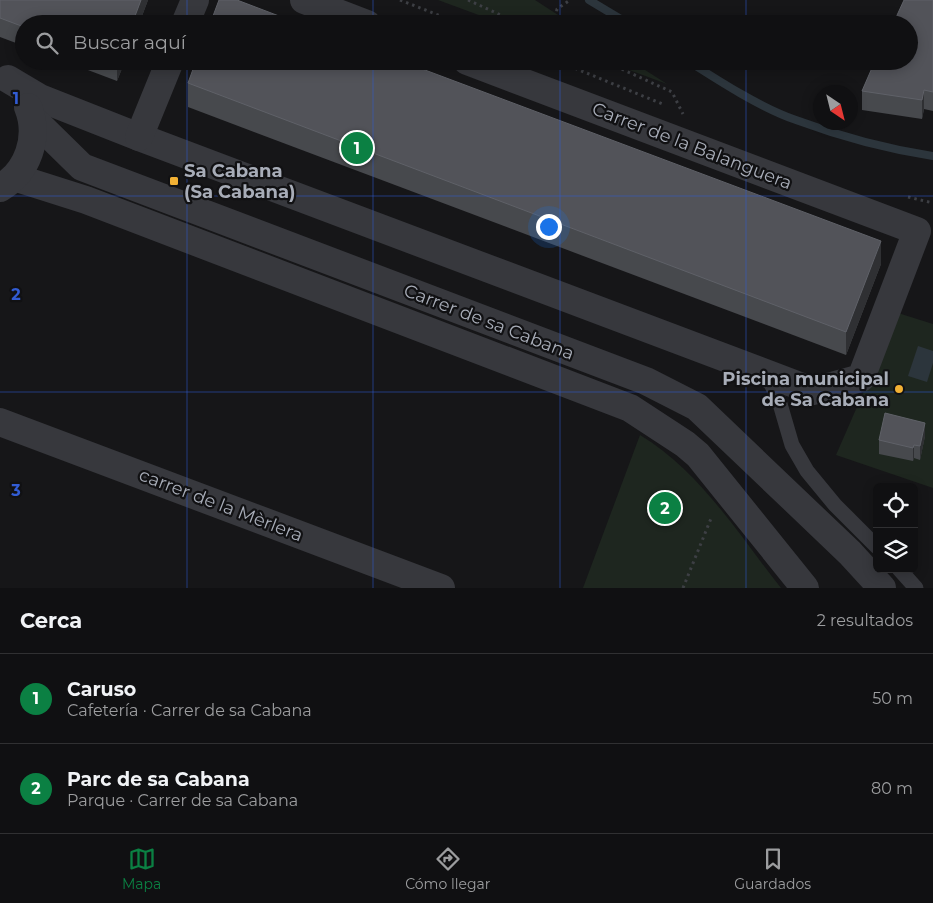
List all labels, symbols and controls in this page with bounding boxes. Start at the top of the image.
search box [15,15,918,70]
icon: search [33,29,61,57]
text: Buscar aquí [73,31,186,54]
north arrow [813,85,858,130]
text: 1 [13,89,19,108]
street label: Carrer de la Balanguera [589,98,795,194]
pin: 1 [341,129,373,167]
place label: Sa Cabana (Sa Cabana) [184,160,296,203]
marker: Sa Cabana (Sa Cabana) [168,175,180,187]
your location [536,214,562,240]
street label: Carrer de sa Cabana [401,279,577,365]
text: 2 [11,285,21,304]
place label: Piscina municipal de Sa Cabana [722,368,889,411]
marker: Piscina municipal de Sa Cabana [893,383,905,395]
street label: carrer de la Mèrlera [136,464,306,546]
text: 3 [10,481,21,500]
map controls [873,483,918,573]
button: locate [873,483,918,528]
pin: 2 [649,489,681,527]
button: layers [873,528,918,573]
text: Cerca [20,608,82,633]
text: 2 resultados [817,611,913,630]
text: Caruso [67,678,136,701]
text: 1 [33,689,39,708]
text: 50 m [872,689,913,708]
text: Cafetería · Carrer de sa Cabana [67,701,312,720]
text: Parc de sa Cabana [67,768,250,791]
text: 2 [31,779,41,798]
text: 80 m [871,779,913,798]
text: Parque · Carrer de sa Cabana [67,791,298,810]
tab: Mapa [122,845,161,893]
tab: Cómo llegar [405,845,490,893]
tab: Guardados [734,845,811,893]

